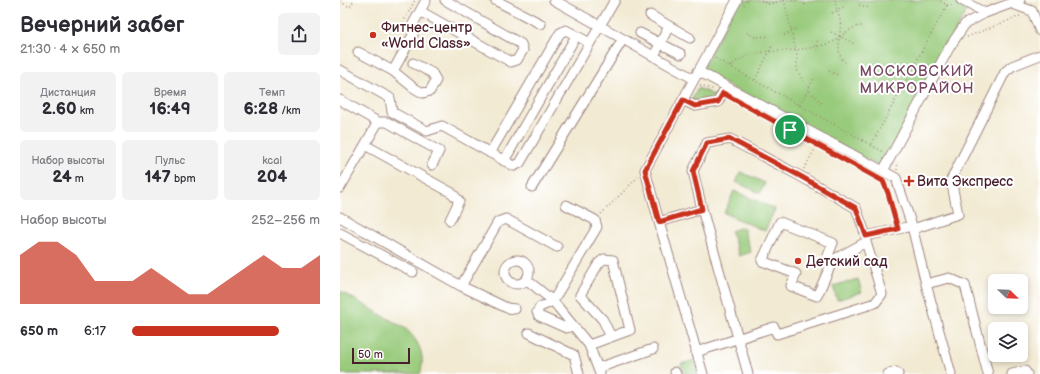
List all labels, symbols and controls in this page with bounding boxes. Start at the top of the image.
text: Вечерний забег [20,12,184,39]
button: share [278,13,320,55]
place label: Фитнес-центр «World Class» [381,19,472,52]
marker: Фитнес-центр «World Class» [368,30,378,40]
text: 21:30 · 4 × 650 m [20,41,120,57]
district label: МОСКОВСКИЙ МИКРОРАЙОН [859,62,975,98]
text: Дистанция [40,86,96,99]
text: Время [154,86,186,99]
text: Темп [259,86,285,99]
text: 2.60 [42,99,77,119]
text: 16:49 [149,99,191,119]
text: 6:28 [243,99,278,119]
text: km [77,104,94,117]
text: /km [278,104,301,117]
pin [773,113,807,147]
icon: arrive [779,119,801,141]
text: Набор высоты [31,154,105,167]
text: Пульс [155,154,185,167]
text: kcal [262,154,282,167]
text: 24 [52,167,72,187]
text: 147 [144,167,171,187]
text: 204 [257,167,287,187]
text: m [72,172,84,185]
text: bpm [171,172,196,185]
place label: Вита Экспресс [917,173,1013,190]
marker: Вита Экспресс [904,176,914,186]
text: Набор высоты [20,212,107,228]
text: 252–256 m [251,212,320,228]
place label: Детский сад [806,253,888,270]
marker: Детский сад [793,256,803,266]
north arrow [988,274,1028,314]
map controls [988,274,1028,362]
button: layers [988,322,1028,362]
text: 650 m [20,323,58,339]
text: 6:17 [84,323,106,339]
scale bar [352,346,410,365]
text: 50 m [358,348,383,361]

